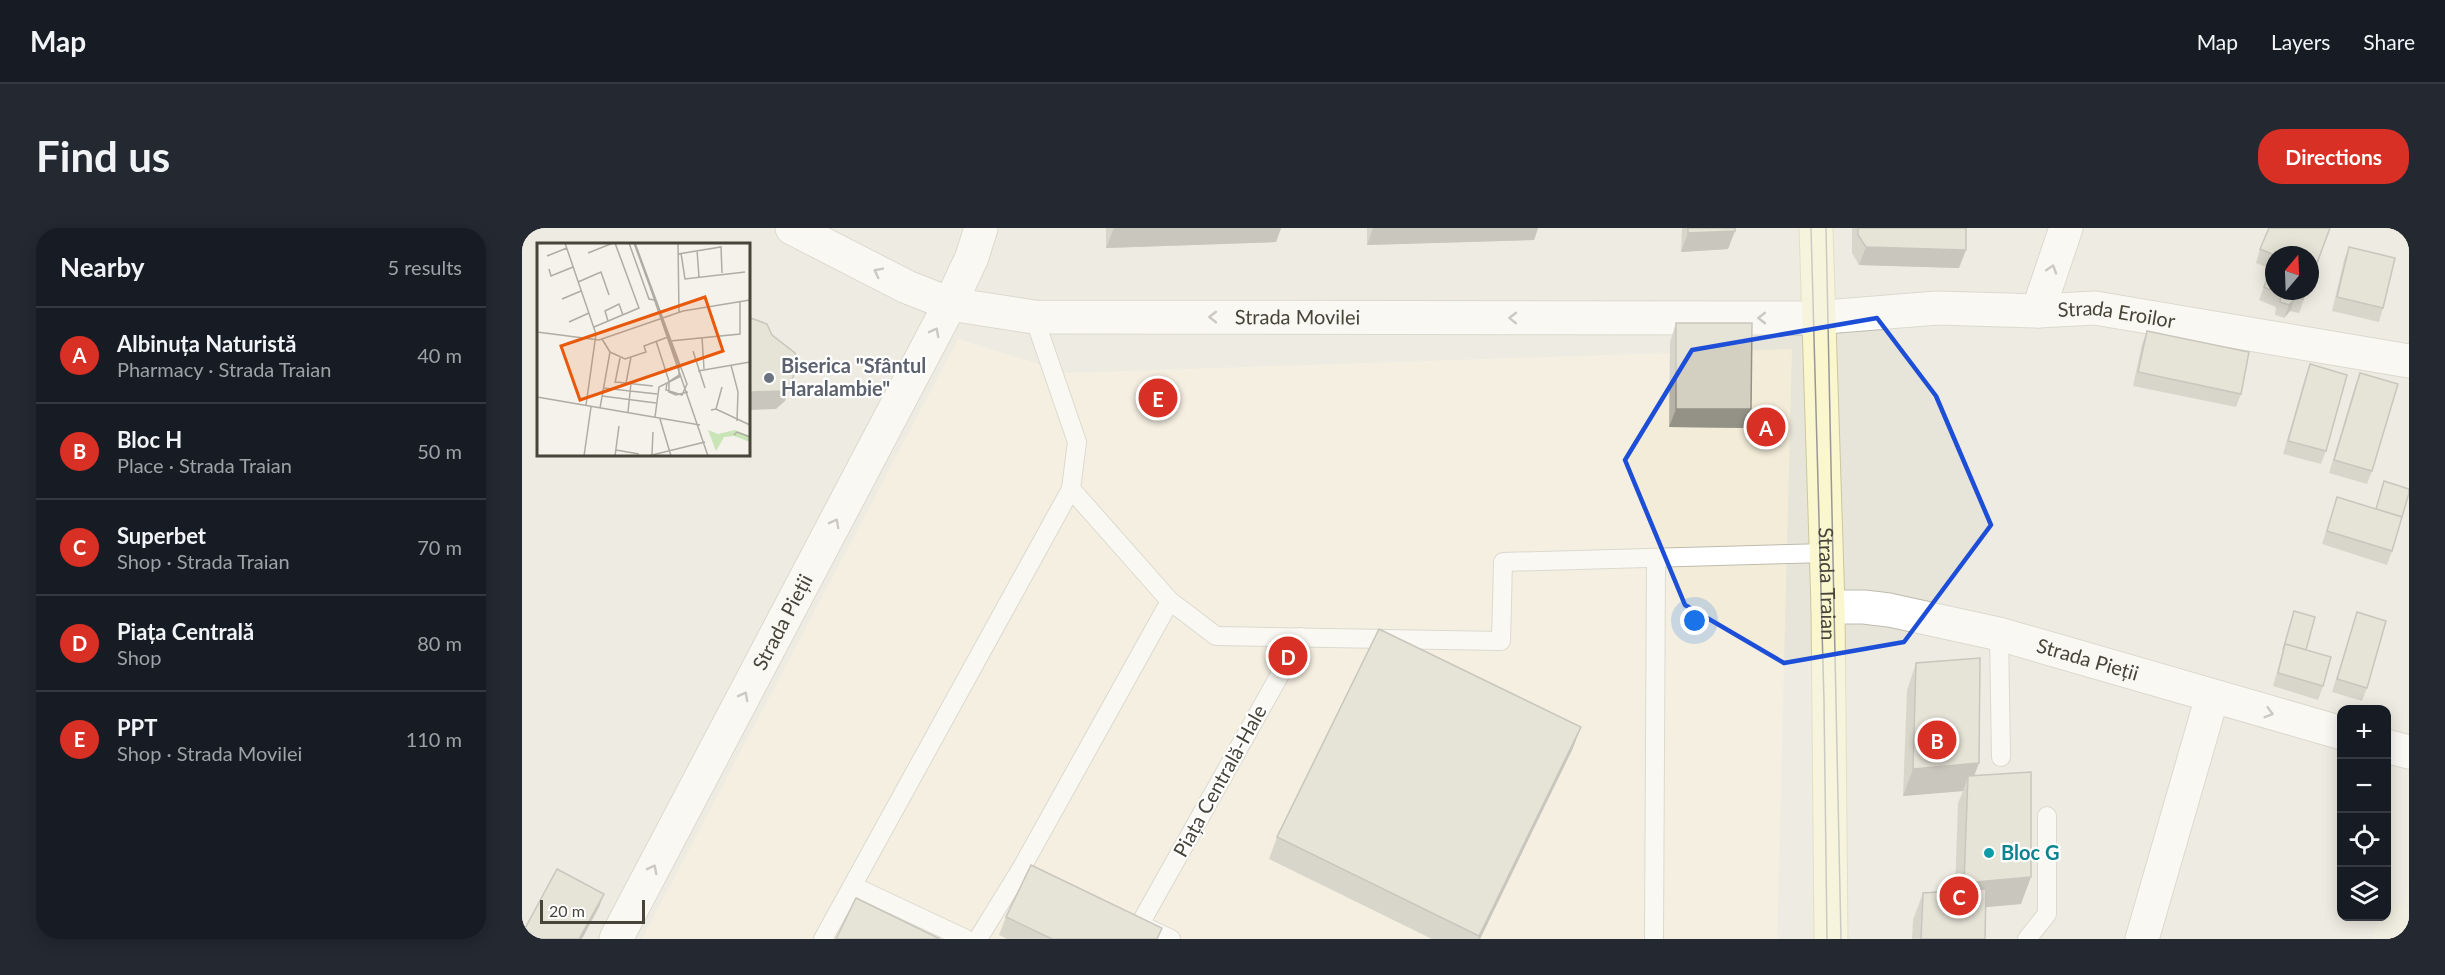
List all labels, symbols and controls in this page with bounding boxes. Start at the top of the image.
text: Map [30,24,86,58]
text: Map [2197,29,2238,54]
text: Layers [2271,29,2330,54]
text: Share [2363,29,2415,54]
button: Directions [2258,129,2409,184]
text: Find us [36,131,170,181]
inset map [537,243,750,456]
north arrow [2265,246,2319,300]
text: Nearby [60,251,145,283]
text: 5 results [387,255,462,279]
one-way arrow [2045,264,2057,275]
one-way arrow [873,268,884,279]
street label: Strada Eroilor [2057,295,2178,332]
street label: Strada Movilei [1235,304,1360,328]
one-way arrow [1208,311,1217,323]
one-way arrow [1508,312,1517,324]
one-way arrow [1758,312,1767,324]
one-way arrow [928,328,939,339]
text: Albinuța Naturistă [117,330,296,357]
text: A [73,343,86,367]
text: 40 m [417,343,462,367]
place label: Biserica "Sfântul Haralambie" [781,353,926,400]
text: Pharmacy · Strada Traian [117,357,331,381]
marker: Biserica "Sfântul Haralambie" [762,371,776,385]
pin: E [1138,376,1178,420]
pin: A [1746,404,1786,450]
text: Bloc H [117,426,182,453]
text: B [73,439,86,463]
text: 50 m [417,439,462,463]
text: Place · Strada Traian [117,453,292,477]
one-way arrow [828,519,839,530]
text: Superbet [117,522,206,549]
street label: Strada Traian [1814,527,1841,640]
text: C [73,535,86,559]
text: 70 m [417,535,462,559]
text: Shop · Strada Traian [117,549,290,573]
street label: Strada Pieții [747,570,817,674]
your location [1680,606,1709,635]
text: Piața Centrală [117,618,254,645]
text: D [72,631,87,655]
text: 80 m [417,631,462,655]
street label: Strada Pieții [2034,633,2142,685]
pin: D [1268,634,1308,678]
text: Shop [117,645,161,669]
one-way arrow [737,692,748,702]
street label: Piața Centrală-Hale [1167,700,1271,861]
one-way arrow [2264,705,2274,718]
map controls [2337,705,2391,921]
button: + [2337,705,2391,759]
text: PPT [117,714,157,741]
pin: B [1918,718,1956,762]
text: E [74,727,85,751]
text: 110 m [406,727,462,751]
text: Shop · Strada Movilei [117,741,302,765]
button: − [2337,759,2391,813]
button: locate [2337,813,2391,867]
place label: Bloc G [2001,840,2059,864]
marker: Bloc G [1982,846,1996,860]
one-way arrow [646,864,657,875]
button: layers [2337,867,2391,921]
pin: C [1940,874,1978,918]
scale bar [540,897,645,924]
text: 20 m [549,901,585,920]

